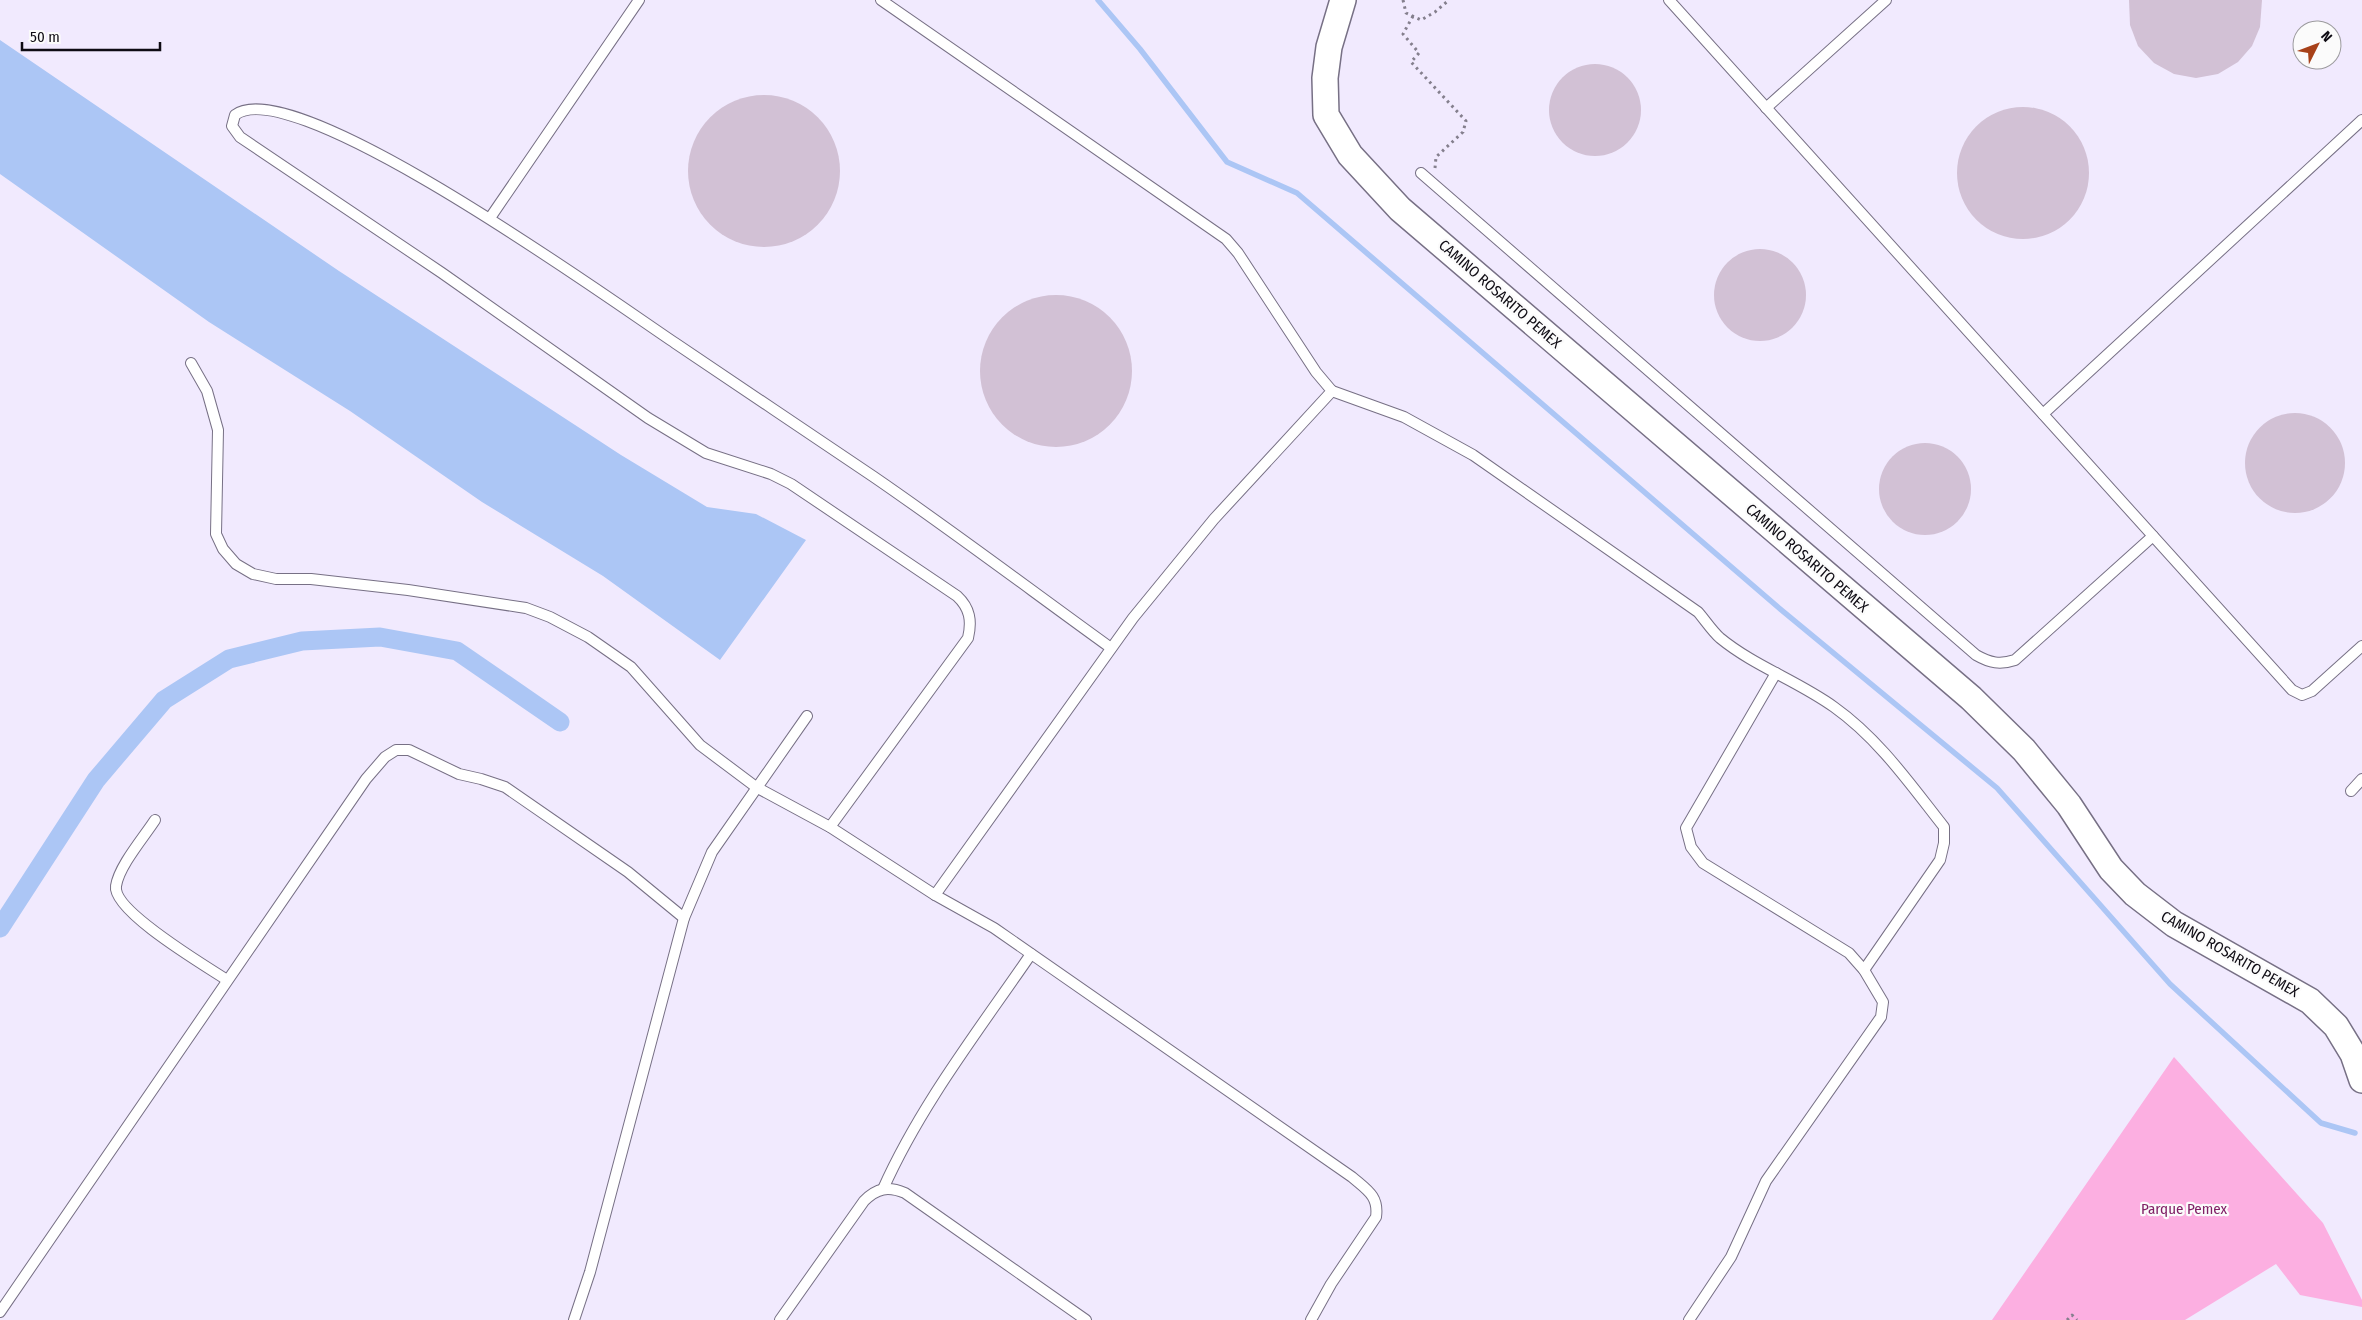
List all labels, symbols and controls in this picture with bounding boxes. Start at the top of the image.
scale bar [22,20,160,52]
north arrow [2292,20,2342,70]
text: 50 m [30,28,60,46]
text: N [2317,28,2335,45]
street label: CAMINO ROSARITO PEMEX [1435,236,1565,352]
street label: CAMINO ROSARITO PEMEX [1742,500,1872,616]
street label: CAMINO ROSARITO PEMEX [2158,907,2303,1001]
park label: Parque Pemex [2141,1200,2228,1218]

